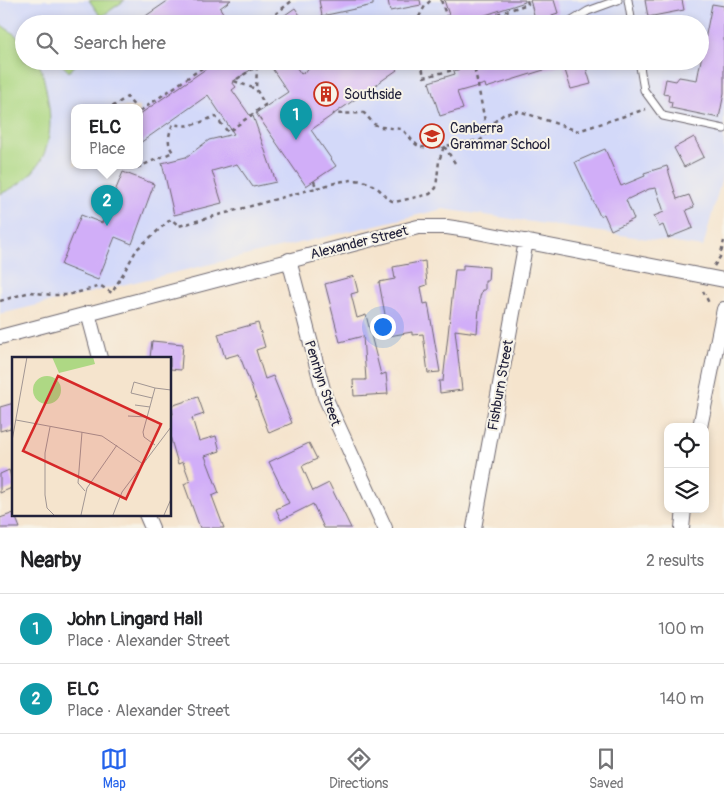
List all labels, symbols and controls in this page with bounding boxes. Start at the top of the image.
search box [15,15,709,70]
icon: search [33,29,61,57]
text: Search here [73,31,166,55]
building icon: Southside [313,81,339,107]
place label: Southside [344,86,402,103]
pin: 1 [280,99,312,140]
popup [71,104,143,169]
text: ELC [89,115,121,139]
place label: Canberra Grammar School [450,120,550,153]
school or university icon: Canberra Grammar School [419,123,445,149]
text: Place [89,139,125,159]
pin: 2 [91,185,123,226]
street label: Alexander Street [308,222,410,263]
your location [370,314,396,340]
street label: Penrhyn Street [301,338,344,428]
street label: Fishburn Street [484,338,517,432]
inset map [12,357,171,516]
map controls [664,423,709,513]
button: locate [664,423,709,468]
button: layers [664,468,709,513]
text: Nearby [20,547,81,574]
text: 2 results [646,551,704,571]
text: John Lingard Hall [67,607,203,631]
text: 1 [33,619,39,639]
text: 100 m [658,619,704,639]
text: Place · Alexander Street [67,631,230,651]
text: ELC [67,677,99,701]
text: 2 [32,689,40,709]
text: 140 m [660,689,704,709]
text: Place · Alexander Street [67,701,230,721]
tab: Map [100,745,128,792]
tab: Directions [329,745,388,792]
tab: Saved [589,745,624,792]

